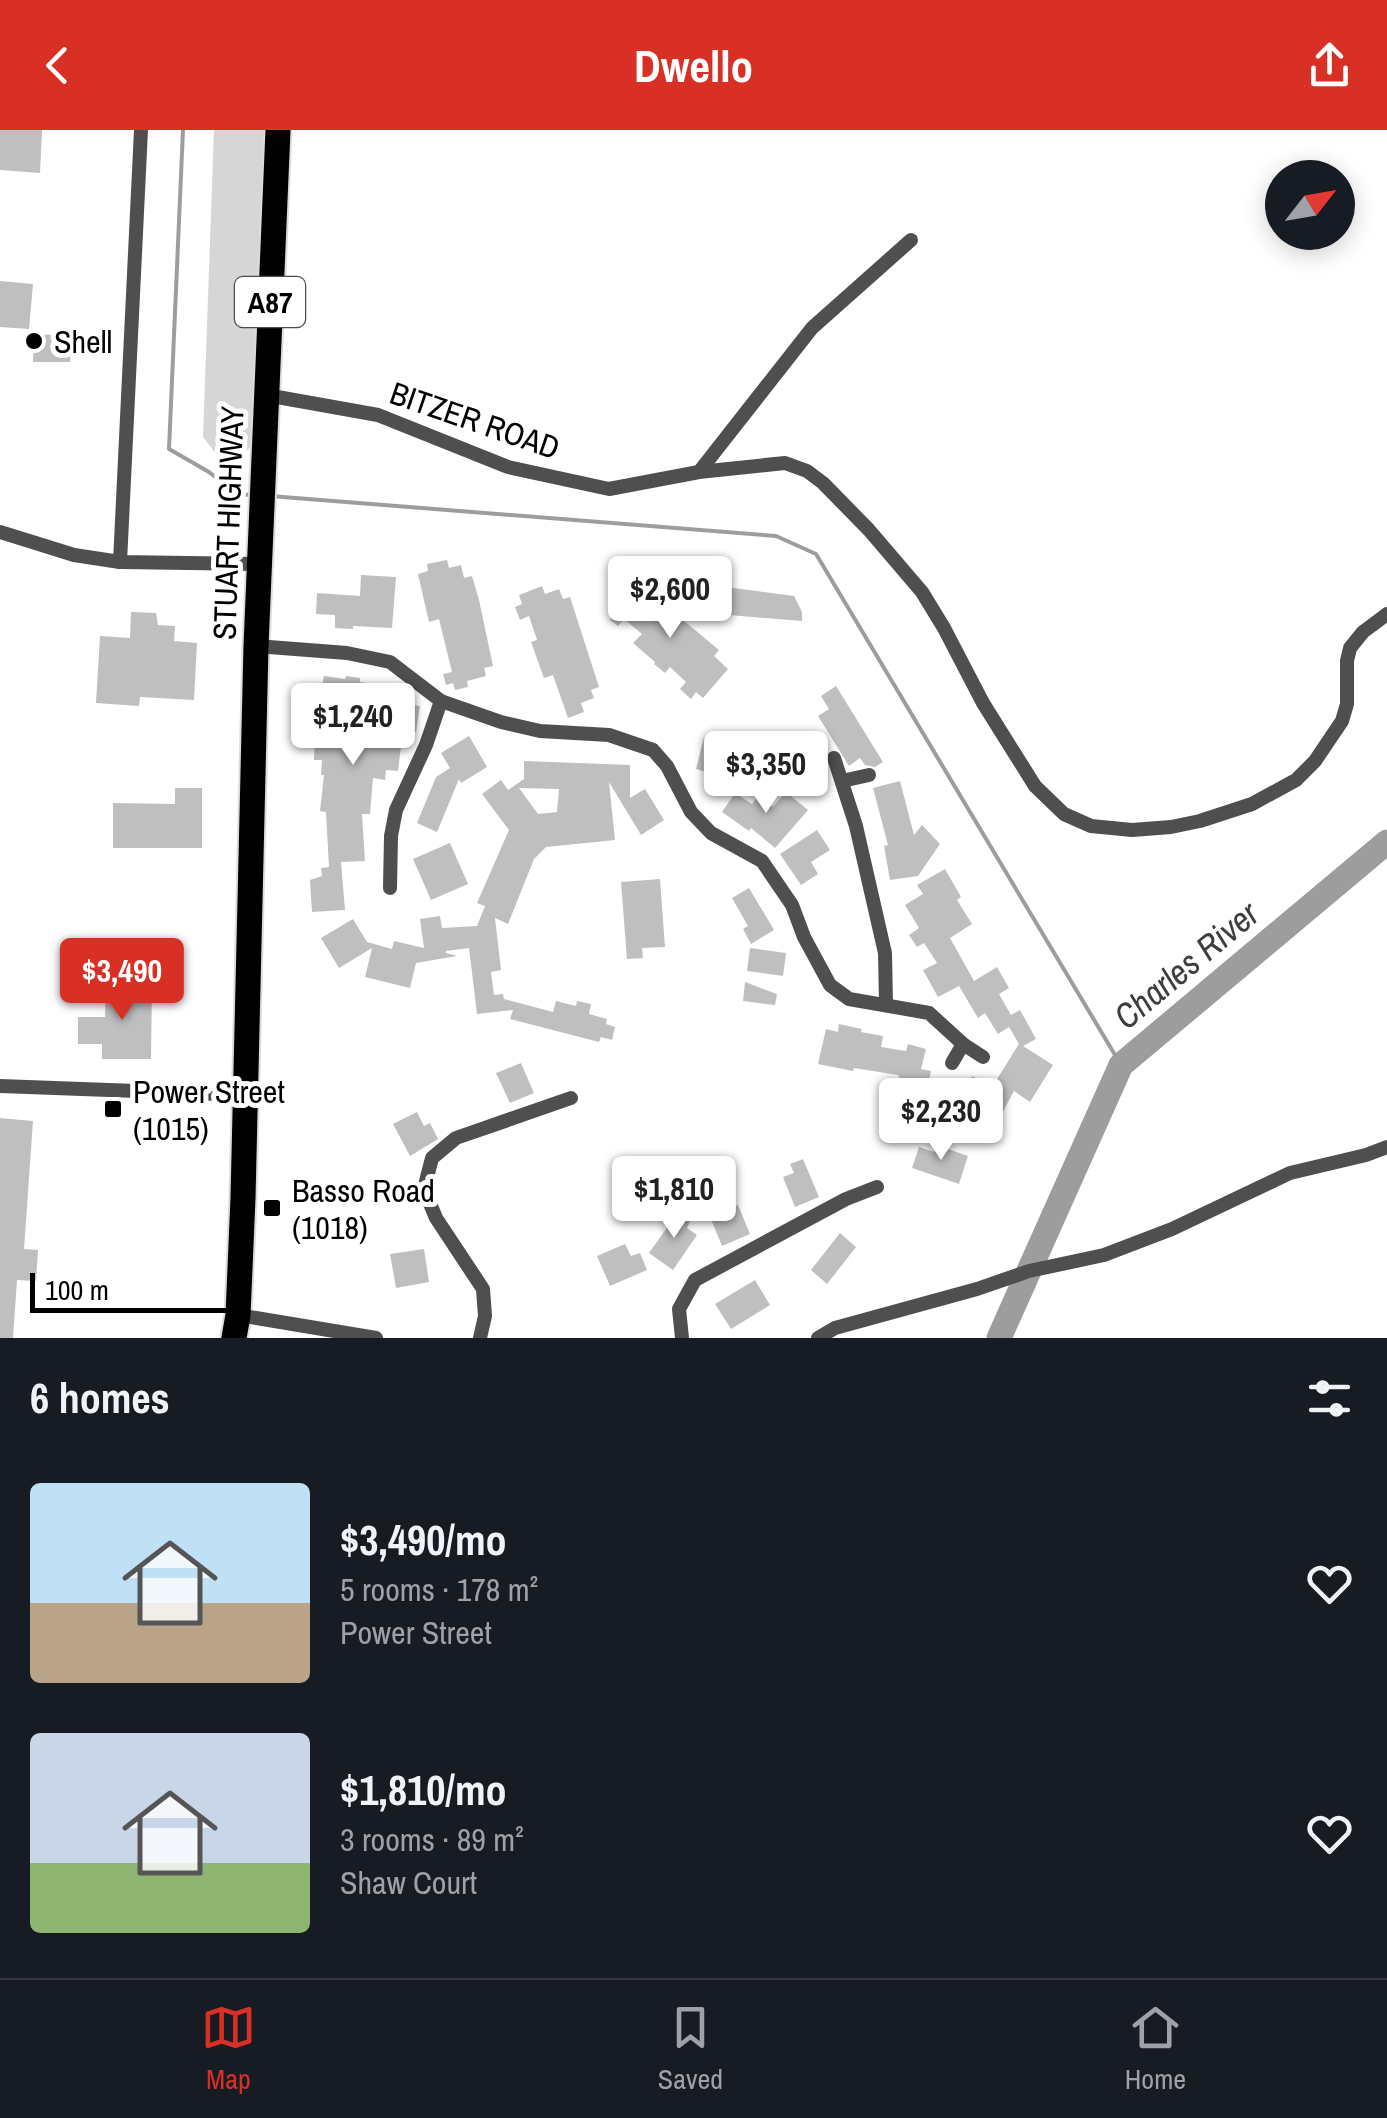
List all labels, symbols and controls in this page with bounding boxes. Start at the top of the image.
text: Dwello [634,35,753,96]
icon: back [30,38,85,93]
icon: share [1302,38,1357,93]
north arrow [1265,160,1355,250]
map controls [1265,160,1355,250]
road number: A87 [235,277,305,327]
place label: Shell [54,320,112,363]
marker: Shell [23,330,45,352]
street label: BITZER ROAD [385,371,565,469]
street label: STUART HIGHWAY [202,405,254,641]
pin: $2,600 [589,556,751,641]
text: $2,600 [630,567,710,610]
pin: $1,240 [272,683,434,768]
text: $1,240 [313,694,393,737]
pin: $3,350 [685,731,847,816]
text: $3,350 [726,742,806,785]
water label: Charles River [1104,890,1269,1039]
pin: $3,490 [41,938,203,1023]
text: $3,490 [82,949,162,992]
place label: Power Street (1015) [133,1070,285,1150]
pin: $2,230 [860,1078,1022,1163]
text: $2,230 [901,1089,981,1132]
marker: Power Street (1015) [102,1098,124,1120]
pin: $1,810 [593,1156,755,1241]
text: $1,810 [634,1167,714,1210]
place label: Basso Road (1018) [292,1169,435,1249]
marker: Basso Road (1018) [261,1197,283,1219]
scale bar [30,1268,240,1312]
text: 100 m [45,1271,109,1309]
text: 6 homes [30,1370,170,1426]
icon: filters [1302,1371,1357,1426]
text: $3,490/mo [340,1512,507,1568]
icon: home [110,1523,230,1643]
icon: heart [1302,1556,1357,1611]
text: 5 rooms · 178 m² [340,1568,538,1611]
text: Power Street [340,1611,492,1654]
text: $1,810/mo [340,1762,507,1818]
icon: home [110,1773,230,1893]
icon: heart [1302,1806,1357,1861]
text: 3 rooms · 89 m² [340,1818,524,1861]
text: Shaw Court [340,1861,477,1904]
tab: Map [201,2000,256,2098]
tab: Saved [658,2000,723,2098]
tab: Home [1125,2000,1186,2098]

